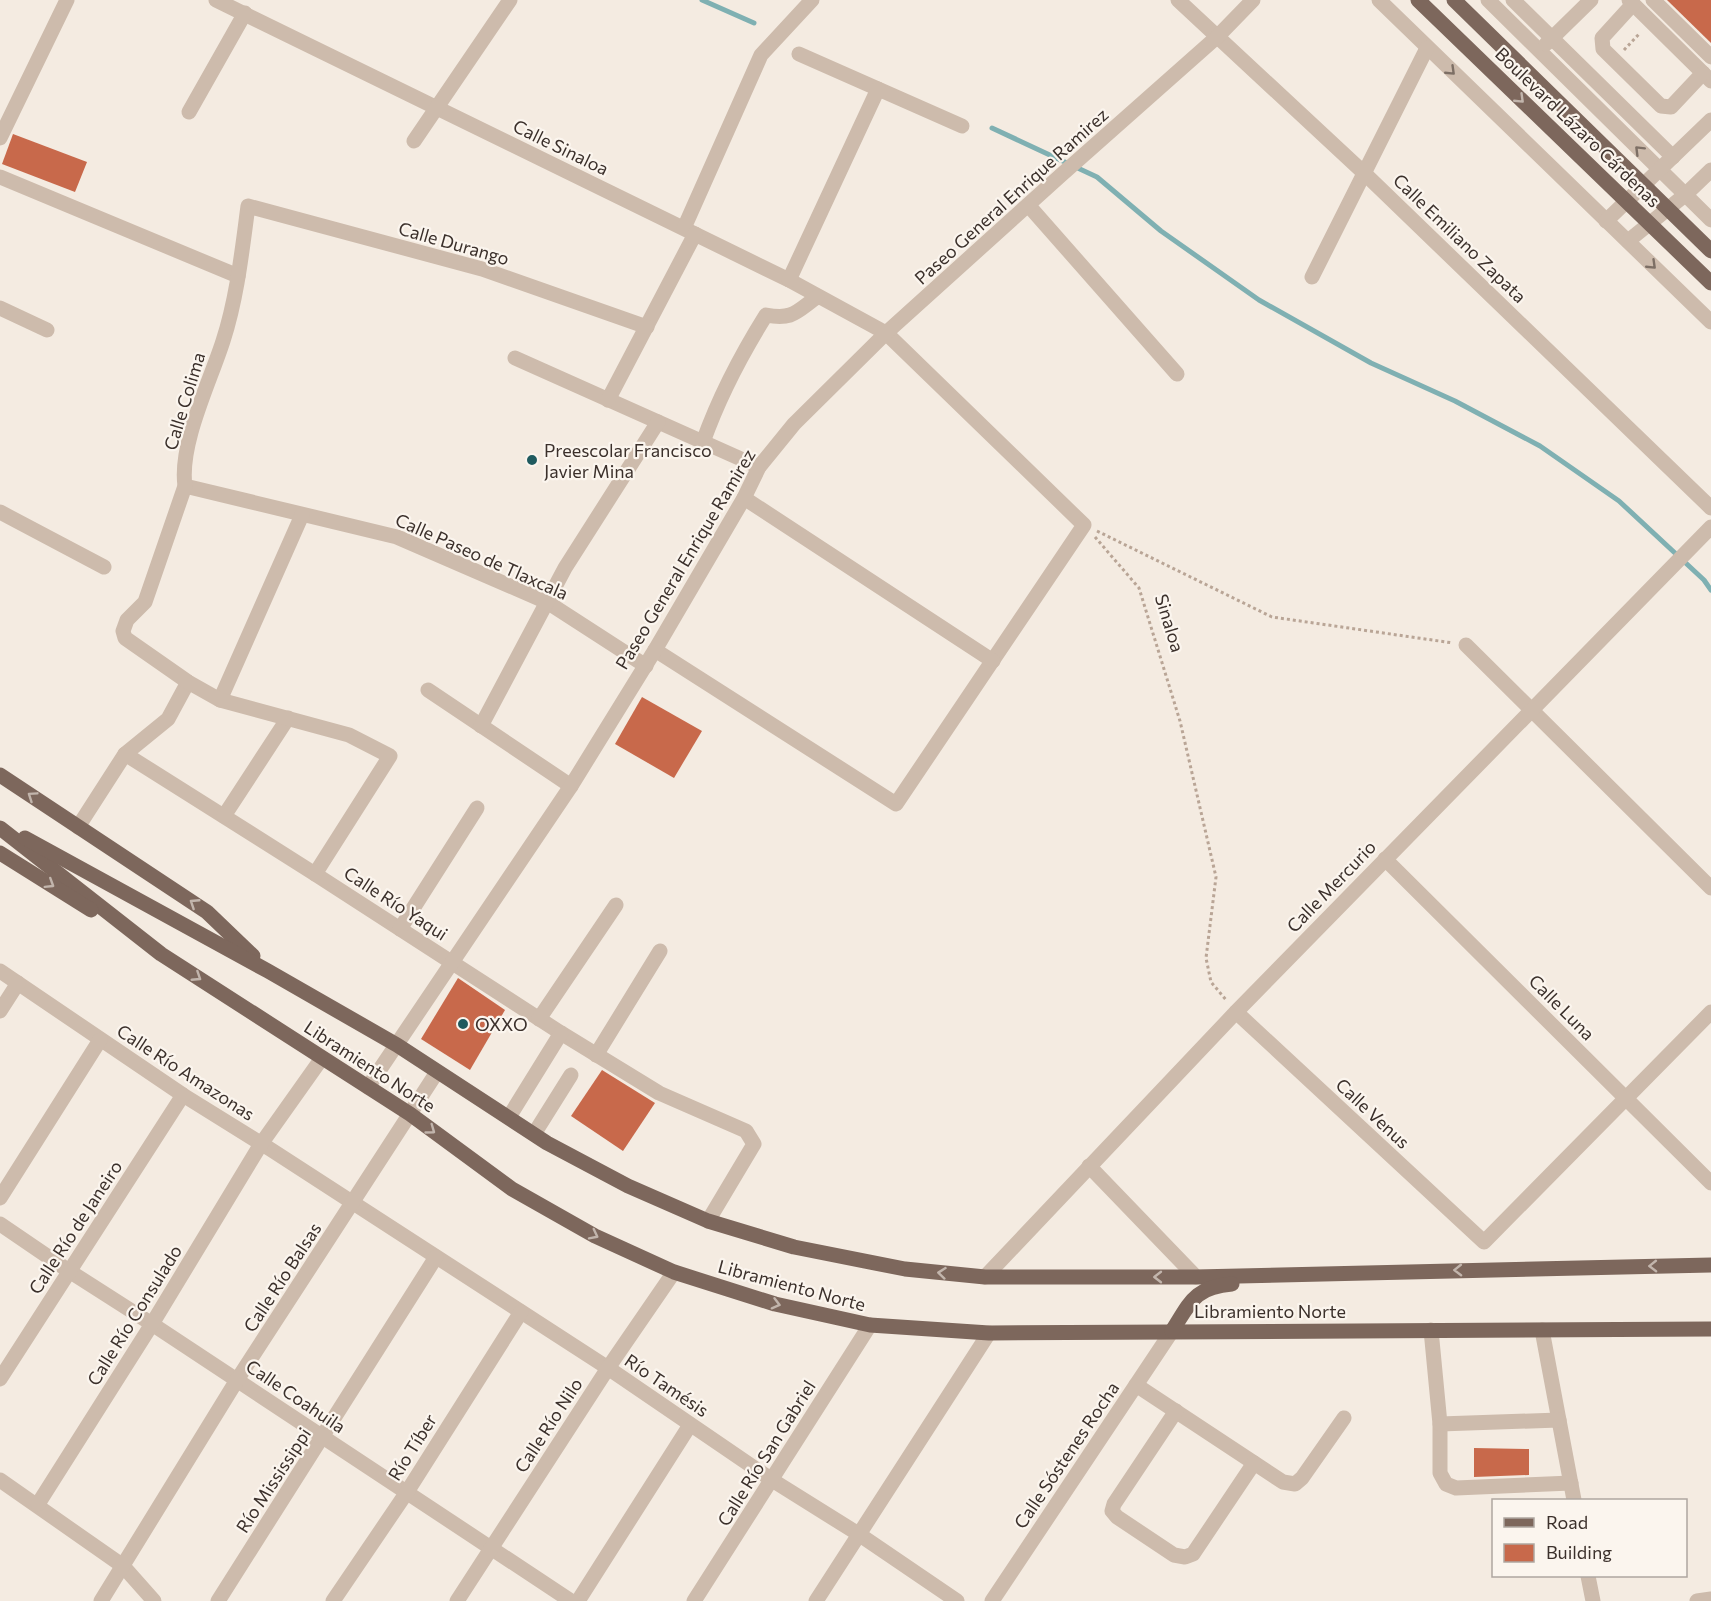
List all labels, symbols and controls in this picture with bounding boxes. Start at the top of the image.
street label: Boulevard Lázaro Cárdenas [1491,42,1665,212]
one-way arrow [1444,63,1455,74]
one-way arrow [1514,92,1524,103]
street label: Paseo General Enrique Ramirez [910,103,1112,289]
street label: Calle Sinaloa [510,114,612,180]
one-way arrow [1635,146,1646,156]
street label: Calle Emiliano Zapata [1389,169,1531,307]
street label: Calle Durango [396,217,512,269]
one-way arrow [1644,257,1655,268]
street label: Calle Colima [159,349,209,453]
place label: Preescolar Francisco Javier Mina [544,439,712,482]
street label: Paseo General Enrique Ramirez [610,445,760,673]
marker: Preescolar Francisco Javier Mina [525,453,539,467]
street label: Calle Paseo de Tlaxcala [392,508,572,604]
street label: Sinaloa [1151,591,1189,655]
one-way arrow [27,792,38,803]
street label: Calle Mercurio [1282,836,1380,936]
street label: Calle Río Yaqui [340,861,452,945]
one-way arrow [43,876,54,887]
one-way arrow [190,900,201,911]
one-way arrow [191,970,201,982]
street label: Calle Luna [1525,970,1599,1044]
place label: OXXO [475,1013,528,1035]
street label: Libramiento Norte [300,1015,440,1117]
marker: OXXO [456,1017,470,1031]
street label: Calle Río Amazonas [113,1019,259,1125]
street label: Calle Venus [1331,1073,1415,1153]
one-way arrow [424,1122,435,1133]
street label: Calle Río de Janeiro [24,1156,126,1298]
street label: Calle Río Balsas [238,1218,326,1336]
one-way arrow [588,1228,599,1239]
street label: Calle Río Consulado [82,1241,186,1389]
street label: Libramiento Norte [716,1255,868,1315]
one-way arrow [1648,1260,1657,1272]
one-way arrow [1453,1264,1462,1277]
one-way arrow [937,1267,946,1280]
one-way arrow [1153,1271,1162,1283]
one-way arrow [771,1297,781,1310]
street label: Libramiento Norte [1194,1300,1346,1322]
street label: Río Tamésis [621,1349,713,1421]
street label: Calle Coahuila [242,1355,350,1437]
street label: Calle Río Nilo [509,1374,587,1476]
street label: Calle Río San Gabriel [712,1376,820,1530]
street label: Calle Sóstenes Rocha [1009,1377,1123,1533]
street label: Río Tíber [383,1410,441,1484]
street label: Río Mississippi [231,1423,315,1537]
legend [1492,1499,1687,1577]
text: Road [1546,1511,1588,1533]
text: Building [1546,1541,1612,1563]

